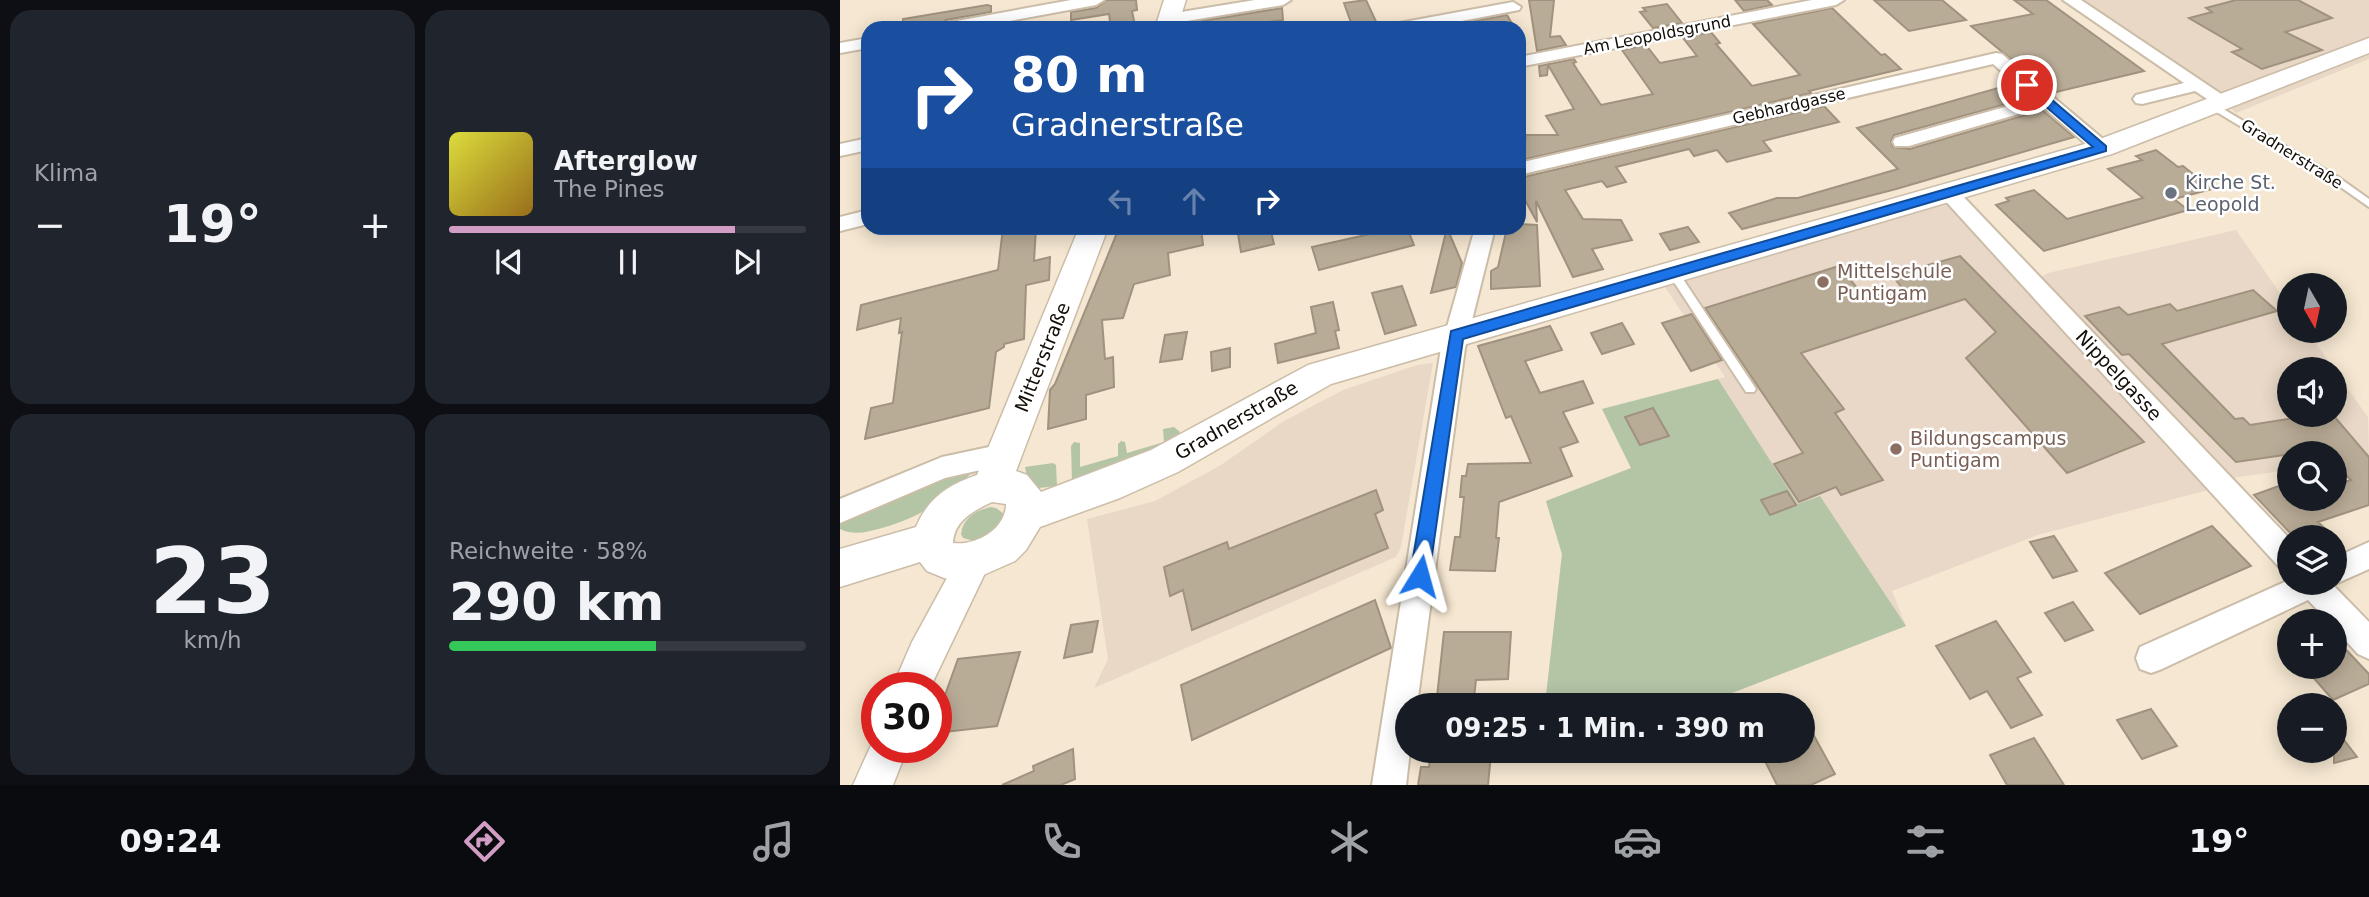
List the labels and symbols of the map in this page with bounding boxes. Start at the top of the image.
street label: Am Leopoldsgrund [1582,11,1732,59]
pin [1997,55,2057,115]
street label: Gebhardgasse [1731,84,1847,128]
street label: Gradnerstraße [2238,115,2346,193]
place label: Kirche St. Leopold [2185,171,2276,215]
marker: Kirche St. Leopold [2163,185,2179,201]
place label: Mittelschule Puntigam [1837,260,1952,304]
north arrow [2277,273,2347,343]
marker: Mittelschule Puntigam [1815,274,1831,290]
street label: Mitterstraße [1010,299,1074,415]
street label: Nippelgasse [2071,325,2167,425]
street label: Gradnerstraße [1171,376,1301,464]
place label: Bildungscampus Puntigam [1910,427,2066,471]
marker: Bildungscampus Puntigam [1888,441,1904,457]
position arrow [1383,539,1457,613]
speed limit sign: 30 [861,672,952,763]

